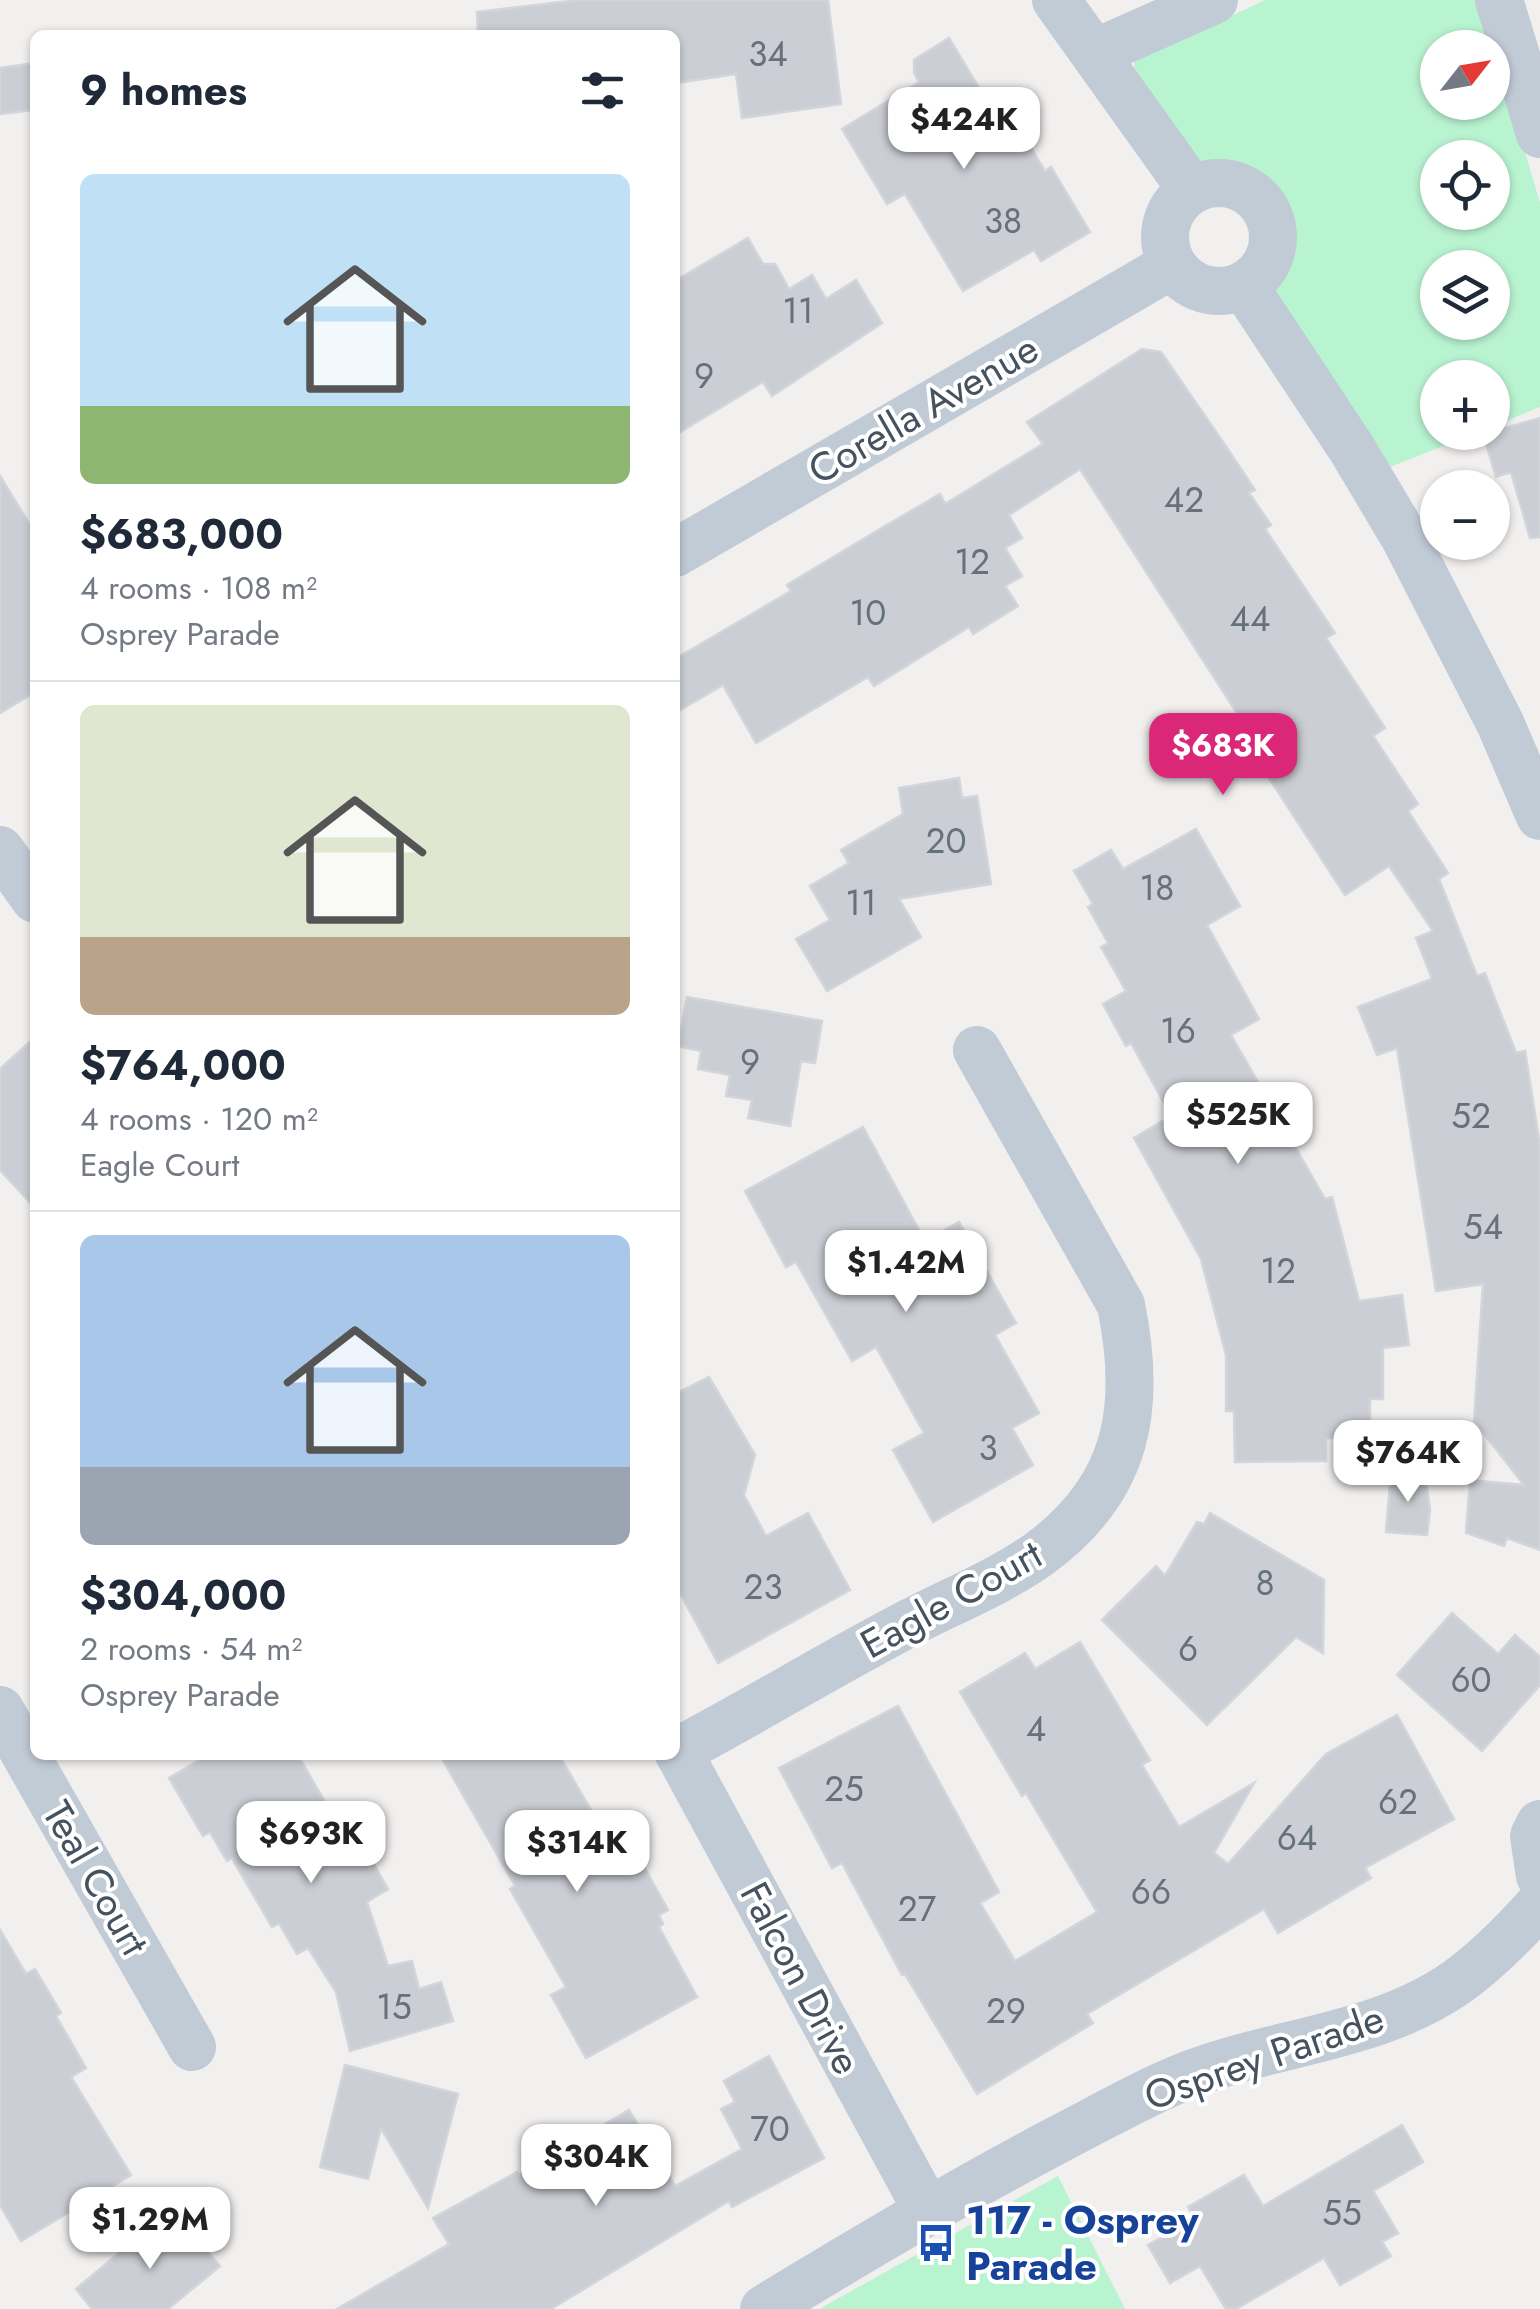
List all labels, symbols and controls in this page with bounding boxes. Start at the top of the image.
house number: 34 [748,29,788,79]
north arrow [1420,30,1510,120]
map controls [1420,30,1510,560]
text: 9 homes [80,60,247,121]
icon: filters [575,63,630,118]
pin: $424K [894,87,1034,172]
text: $424K [910,96,1018,142]
button: locate [1420,140,1510,230]
house number: 38 [984,196,1022,246]
icon: home [265,239,445,419]
button: layers [1420,250,1510,340]
house number: 11 [782,286,814,336]
street label: Corella Avenue [797,320,1049,498]
house number: 9 [694,351,714,401]
button: + [1420,360,1510,450]
button: − [1420,470,1510,560]
house number: 42 [1164,475,1204,525]
text: $683,000 [80,504,283,565]
house number: 12 [954,537,990,587]
text: 4 rooms · 108 m² [80,565,317,611]
house number: 10 [850,588,886,638]
house number: 44 [1230,594,1270,644]
text: Osprey Parade [80,611,280,657]
pin: $683K [1153,713,1293,798]
text: $683K [1171,722,1275,768]
icon: home [265,770,445,950]
house number: 20 [926,816,966,866]
house number: 18 [1140,863,1174,913]
house number: 11 [845,878,877,928]
house number: 16 [1160,1006,1196,1056]
text: $764,000 [80,1035,286,1096]
house number: 9 [740,1037,760,1087]
pin: $525K [1168,1082,1308,1167]
text: $525K [1186,1091,1290,1137]
house number: 52 [1451,1091,1491,1141]
text: 4 rooms · 120 m² [80,1096,318,1142]
text: Eagle Court [80,1142,240,1188]
house number: 54 [1463,1202,1503,1252]
pin: $1.42M [825,1230,987,1315]
text: $1.42M [847,1239,965,1285]
house number: 12 [1260,1246,1296,1296]
icon: home [265,1300,445,1480]
pin: $764K [1338,1420,1478,1505]
house number: 3 [978,1423,998,1473]
text: $764K [1355,1429,1461,1475]
street label: Eagle Court [850,1525,1053,1673]
house number: 8 [1255,1558,1275,1608]
house number: 23 [743,1562,783,1612]
text: $304,000 [80,1565,286,1626]
house number: 6 [1178,1624,1198,1674]
text: 2 rooms · 54 m² [80,1626,302,1672]
house number: 60 [1450,1655,1492,1705]
text: Osprey Parade [80,1672,280,1718]
house number: 4 [1026,1704,1046,1754]
house number: 25 [824,1764,864,1814]
house number: 62 [1378,1777,1418,1827]
street label: Teal Court [29,1790,164,1966]
pin: $693K [241,1801,381,1886]
text: $693K [259,1810,363,1856]
pin: $314K [507,1810,647,1895]
house number: 64 [1277,1813,1317,1863]
text: $314K [527,1819,627,1865]
house number: 66 [1131,1867,1171,1917]
street label: Falcon Drive [726,1872,876,2084]
house number: 27 [898,1884,937,1934]
house number: 15 [376,1982,412,2032]
house number: 29 [986,1986,1026,2036]
street label: Osprey Parade [1137,1989,1391,2125]
house number: 70 [750,2104,790,2154]
pin: $304K [526,2124,666,2209]
text: $304K [543,2133,649,2179]
pin: $1.29M [69,2187,231,2272]
house number: 55 [1322,2188,1362,2238]
place label: 117 - Osprey Parade [966,2191,1200,2295]
text: $1.29M [91,2196,209,2242]
bus stop icon: 117 - Osprey Parade [915,2222,957,2264]

